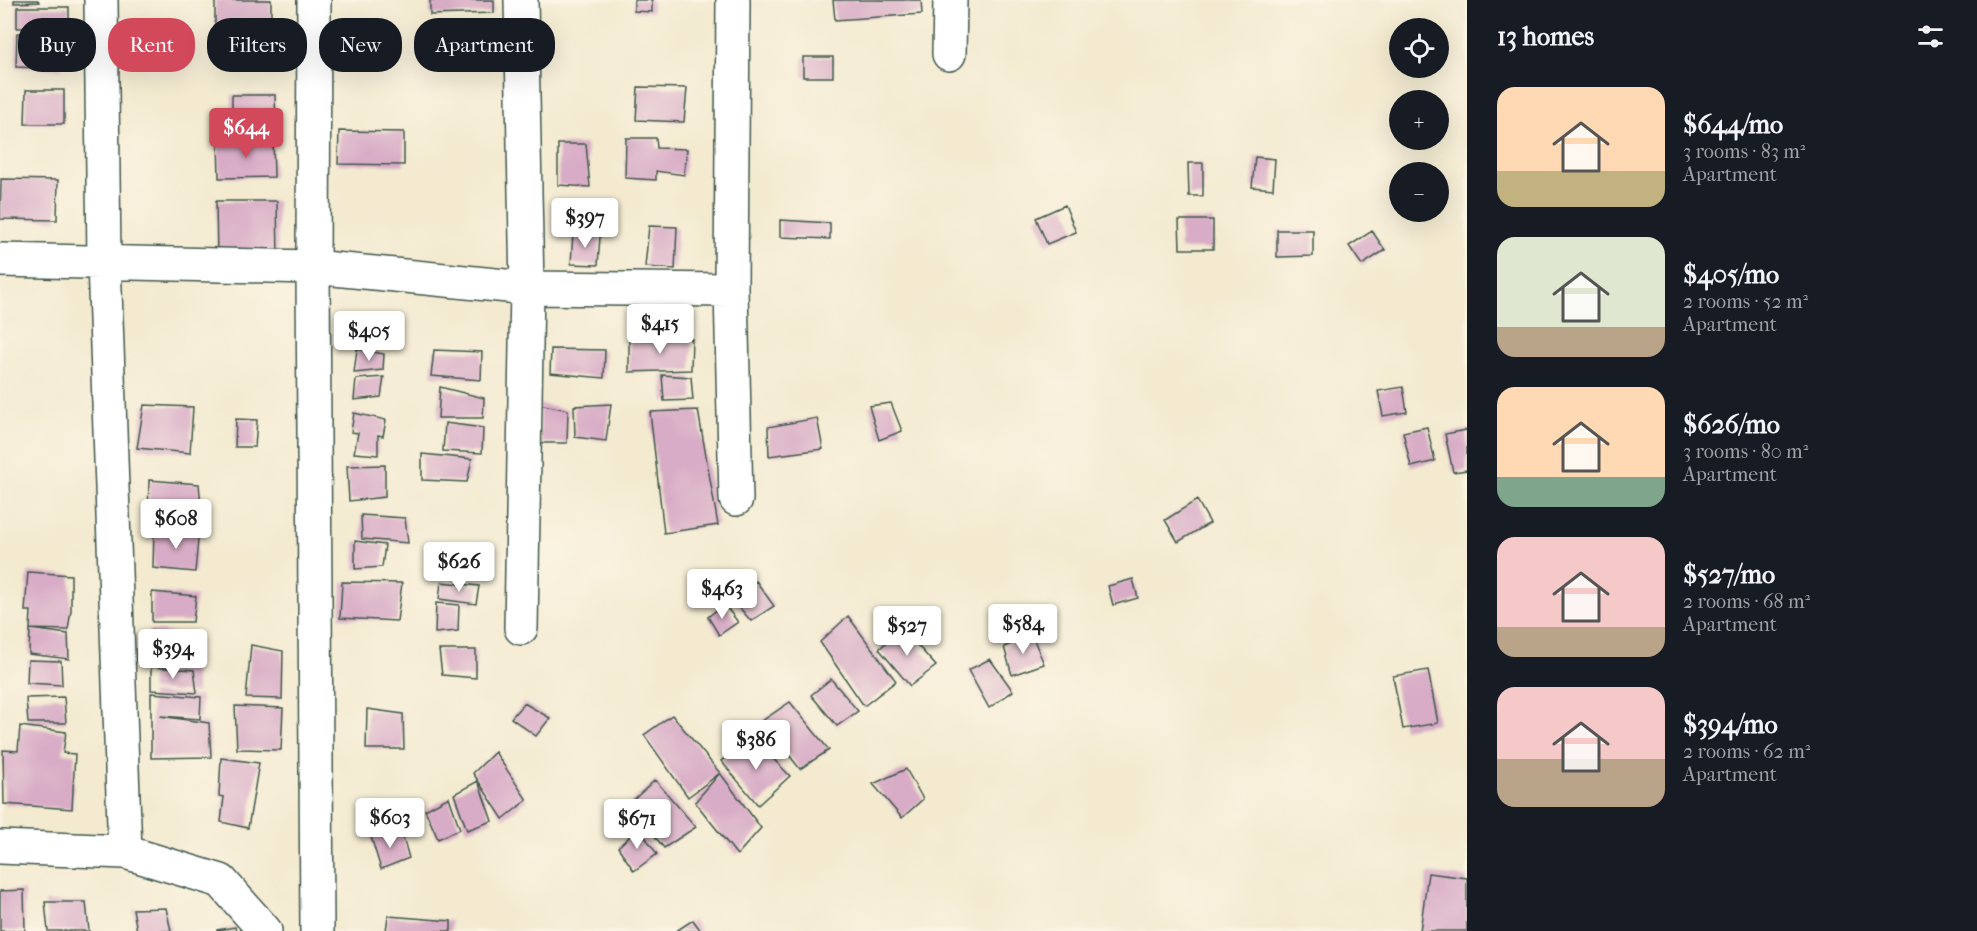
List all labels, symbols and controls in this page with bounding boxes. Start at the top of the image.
chip: Buy [18,18,96,72]
chip: Rent [108,18,195,72]
chip: Filters [207,18,307,72]
chip: New [319,18,402,72]
chip: Apartment [414,18,555,72]
map controls [1389,18,1449,222]
button: locate [1389,18,1449,78]
icon: filters [1914,20,1947,53]
text: 13 homes [1497,21,1594,52]
button: + [1389,90,1449,150]
pin: $644 [210,108,282,159]
text: $644/mo [1683,109,1783,140]
icon: home [1545,111,1617,183]
text: $644 [223,116,269,139]
text: 3 rooms · 83 m² [1683,140,1806,163]
button: − [1389,162,1449,222]
text: Apartment [1683,163,1777,186]
pin: $397 [549,198,621,249]
text: $397 [565,206,605,229]
text: $405/mo [1683,259,1779,290]
icon: home [1545,261,1617,333]
text: 2 rooms · 52 m² [1683,290,1808,313]
pin: $415 [624,304,696,355]
pin: $405 [333,311,405,362]
text: $415 [641,312,679,335]
text: Apartment [1683,313,1777,336]
text: $405 [348,319,390,342]
text: $626/mo [1683,409,1780,440]
icon: home [1545,411,1617,483]
text: 3 rooms · 80 m² [1683,440,1808,463]
text: Apartment [1683,463,1777,486]
pin: $608 [140,499,212,550]
text: $608 [155,507,197,530]
pin: $626 [423,542,495,593]
text: $626 [438,550,480,573]
text: $527/mo [1683,559,1775,590]
icon: home [1545,561,1617,633]
pin: $463 [686,569,758,620]
text: $463 [701,577,743,600]
text: 2 rooms · 68 m² [1683,590,1810,613]
pin: $584 [987,604,1059,655]
pin: $527 [871,606,943,657]
text: $584 [1002,612,1044,635]
text: Apartment [1683,613,1777,636]
text: $527 [887,614,927,637]
pin: $394 [137,629,209,680]
text: $394 [152,637,194,660]
text: $394/mo [1683,709,1778,740]
icon: home [1545,711,1617,783]
pin: $386 [720,720,792,771]
text: $386 [736,728,776,751]
text: 2 rooms · 62 m² [1683,740,1810,763]
text: Apartment [1683,763,1777,786]
pin: $603 [354,798,426,849]
pin: $671 [601,799,673,850]
text: $603 [369,806,411,829]
text: $671 [618,807,656,830]

